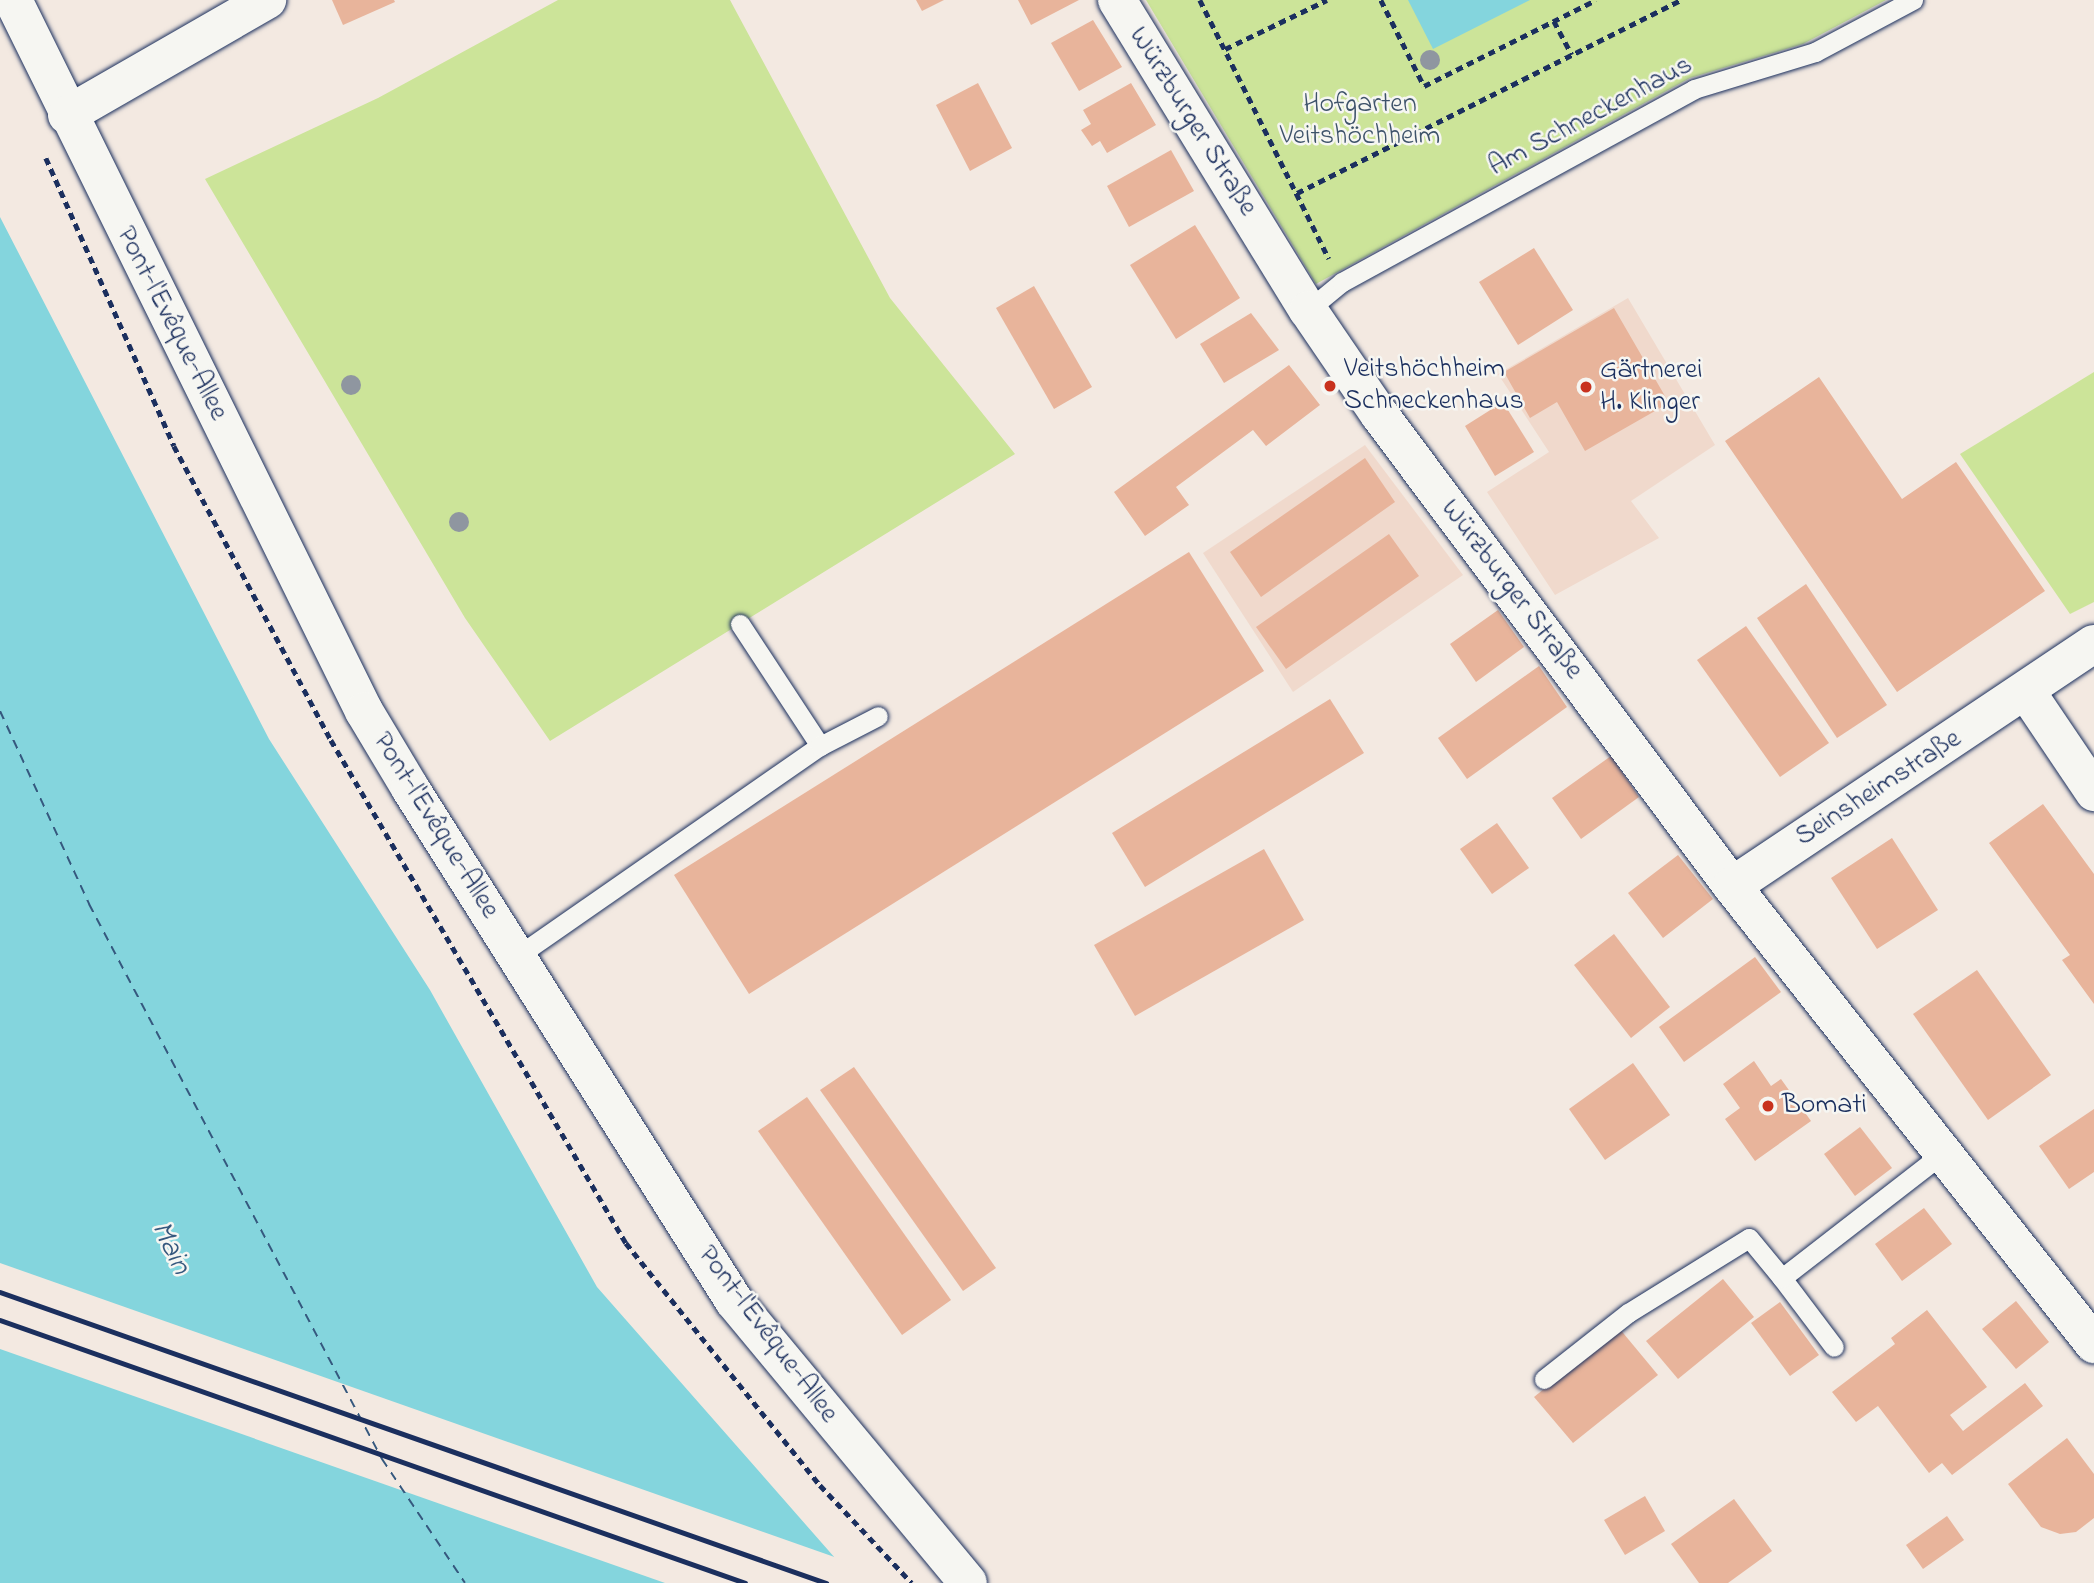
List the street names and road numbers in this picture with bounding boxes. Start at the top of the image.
street label: Würzburger Straße [1120,21,1264,223]
street label: Am Schneckenhaus [1483,49,1699,185]
street label: Pont-l'Evêque-Allee [108,221,234,427]
street label: Würzburger Straße [1432,493,1590,687]
street label: Seinsheimstraße [1790,723,1968,855]
street label: Pont-l'Evêque-Allee [364,727,506,925]
street label: Pont-l'Evêque-Allee [689,1240,845,1430]

